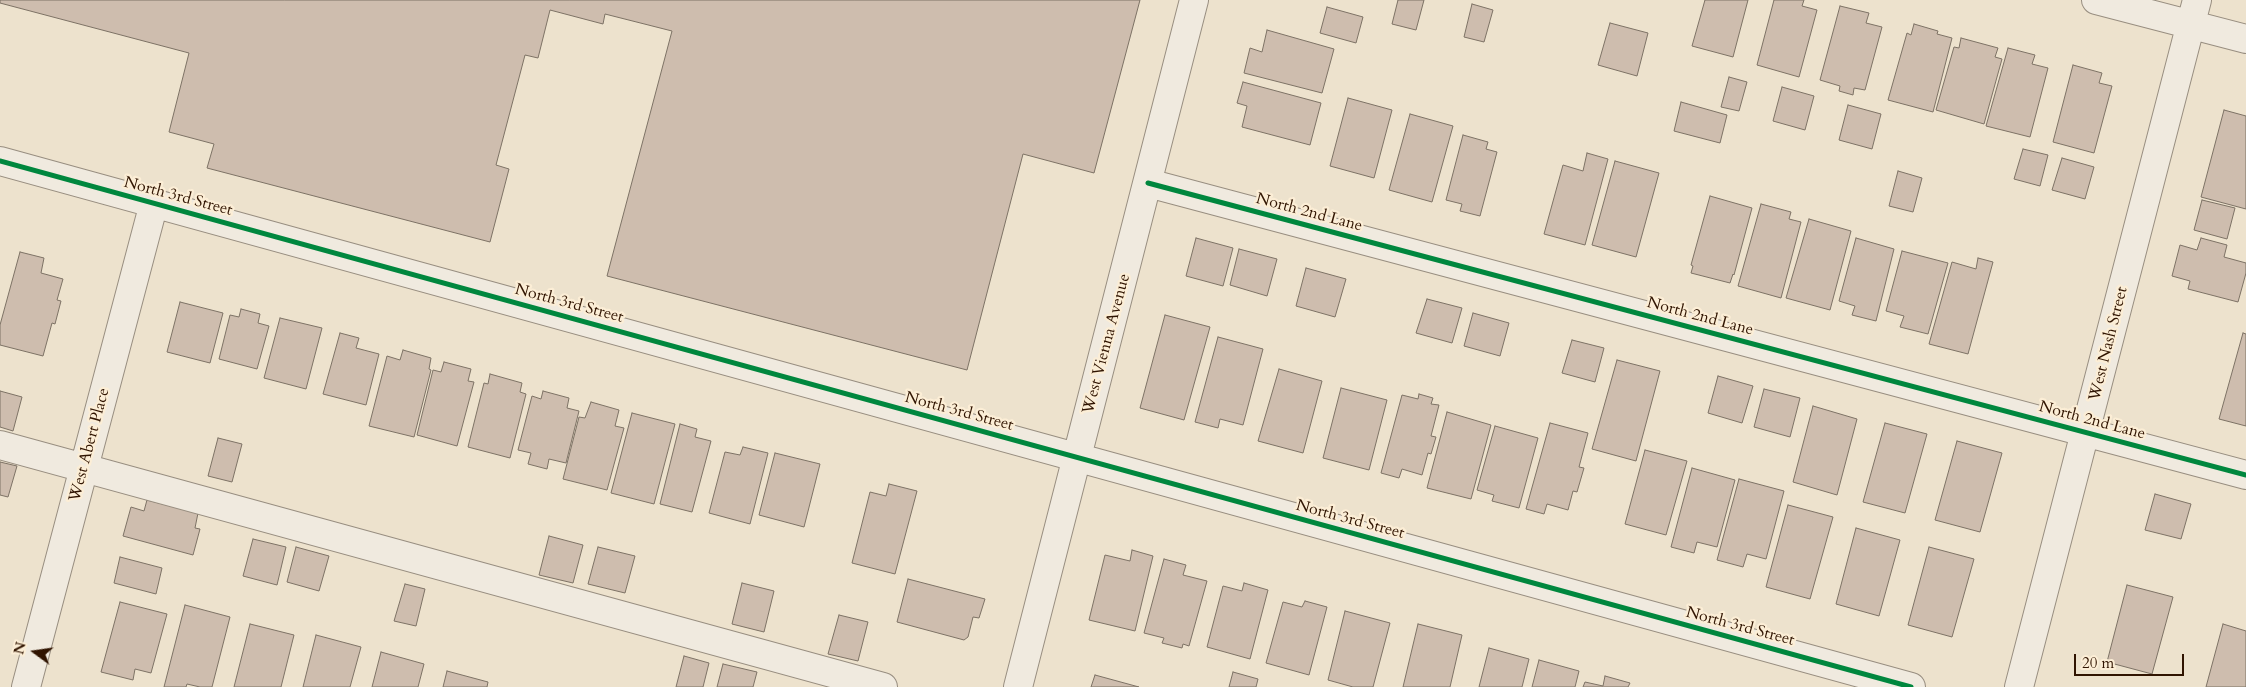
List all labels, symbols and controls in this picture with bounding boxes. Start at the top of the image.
street label: North 3rd Street [122,173,234,221]
street label: North 2nd Lane [1254,190,1364,236]
street label: West Vienna Avenue [1079,272,1135,416]
street label: North 3rd Street [513,280,625,328]
street label: West Nash Street [2086,285,2132,403]
street label: North 2nd Lane [1645,294,1755,340]
street label: West Abert Place [66,386,114,504]
street label: North 3rd Street [903,388,1015,436]
street label: North 2nd Lane [2037,398,2147,444]
street label: North 3rd Street [1294,496,1406,544]
street label: North 3rd Street [1684,603,1796,651]
north arrow [10,627,60,677]
text: N [9,640,31,656]
scale bar [2076,644,2186,676]
text: 20 m [2082,653,2114,673]

